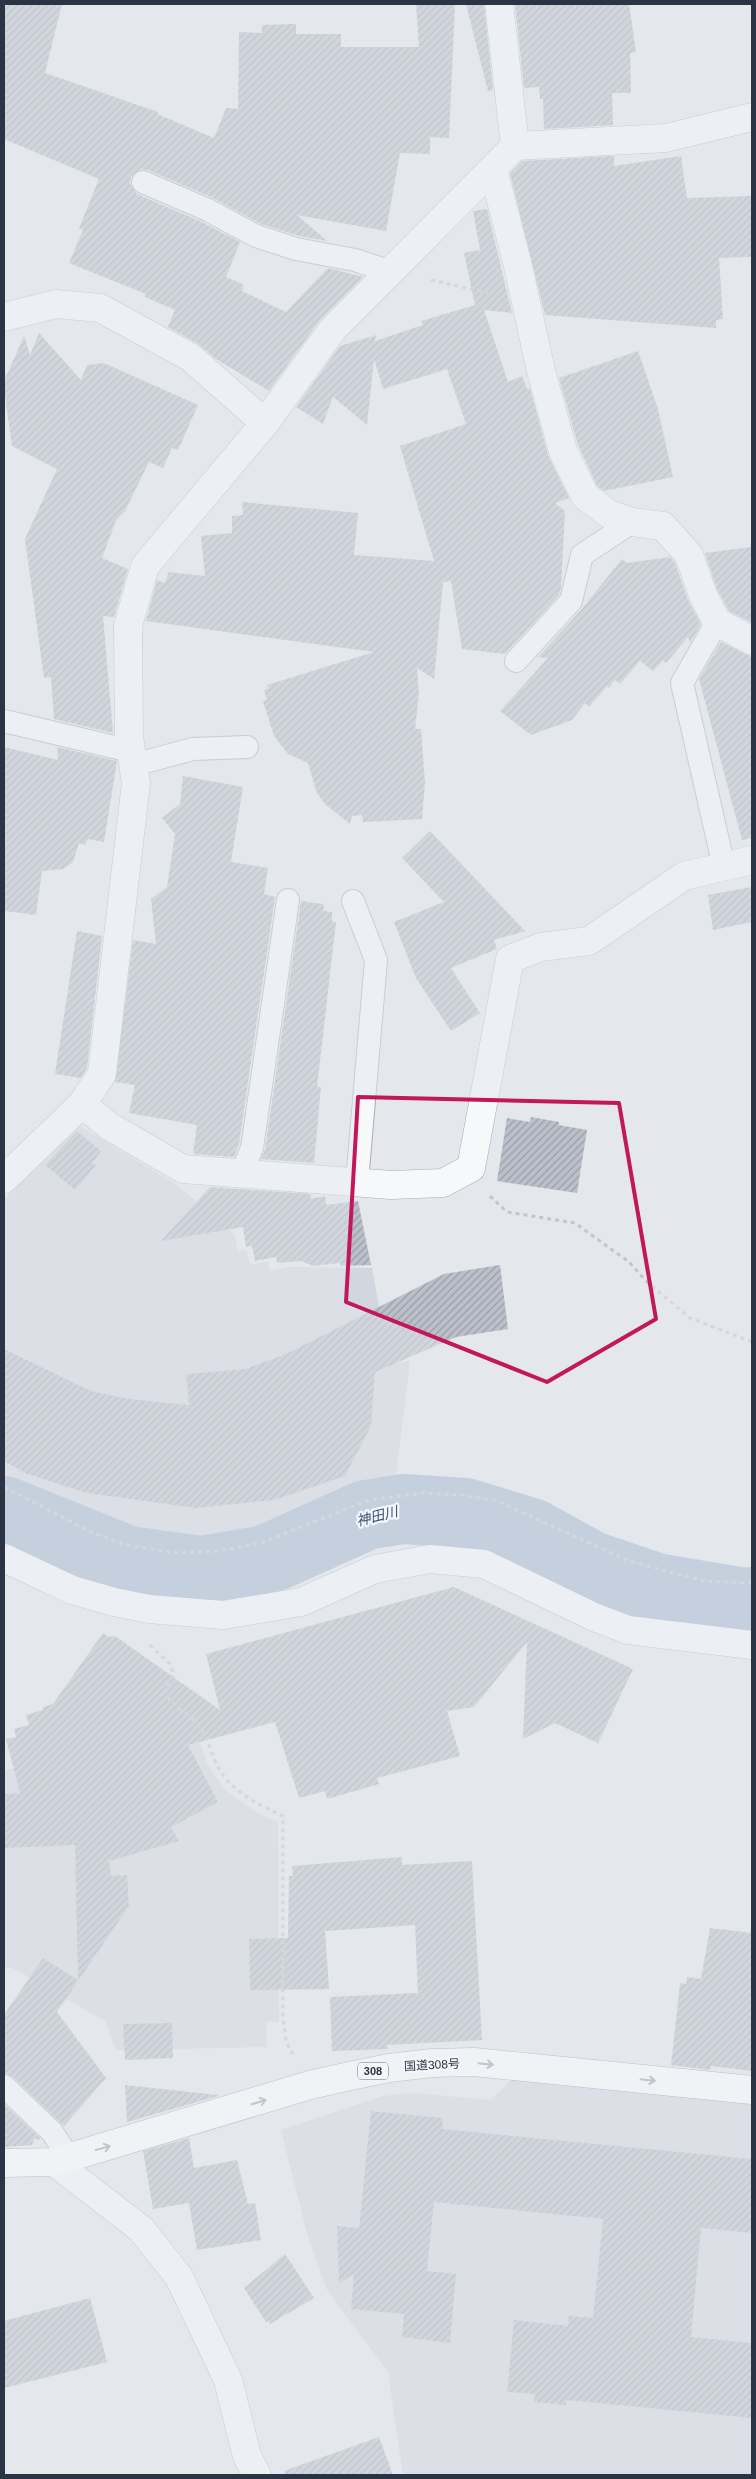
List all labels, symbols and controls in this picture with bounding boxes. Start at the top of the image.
water label: 神田川 [355,1503,401,1529]
street label: 国道308号 [404,2057,460,2073]
one-way arrow [478,2059,494,2068]
road number: 308 [358,2062,388,2080]
one-way arrow [640,2075,656,2084]
one-way arrow [250,2096,266,2106]
one-way arrow [95,2143,111,2153]

